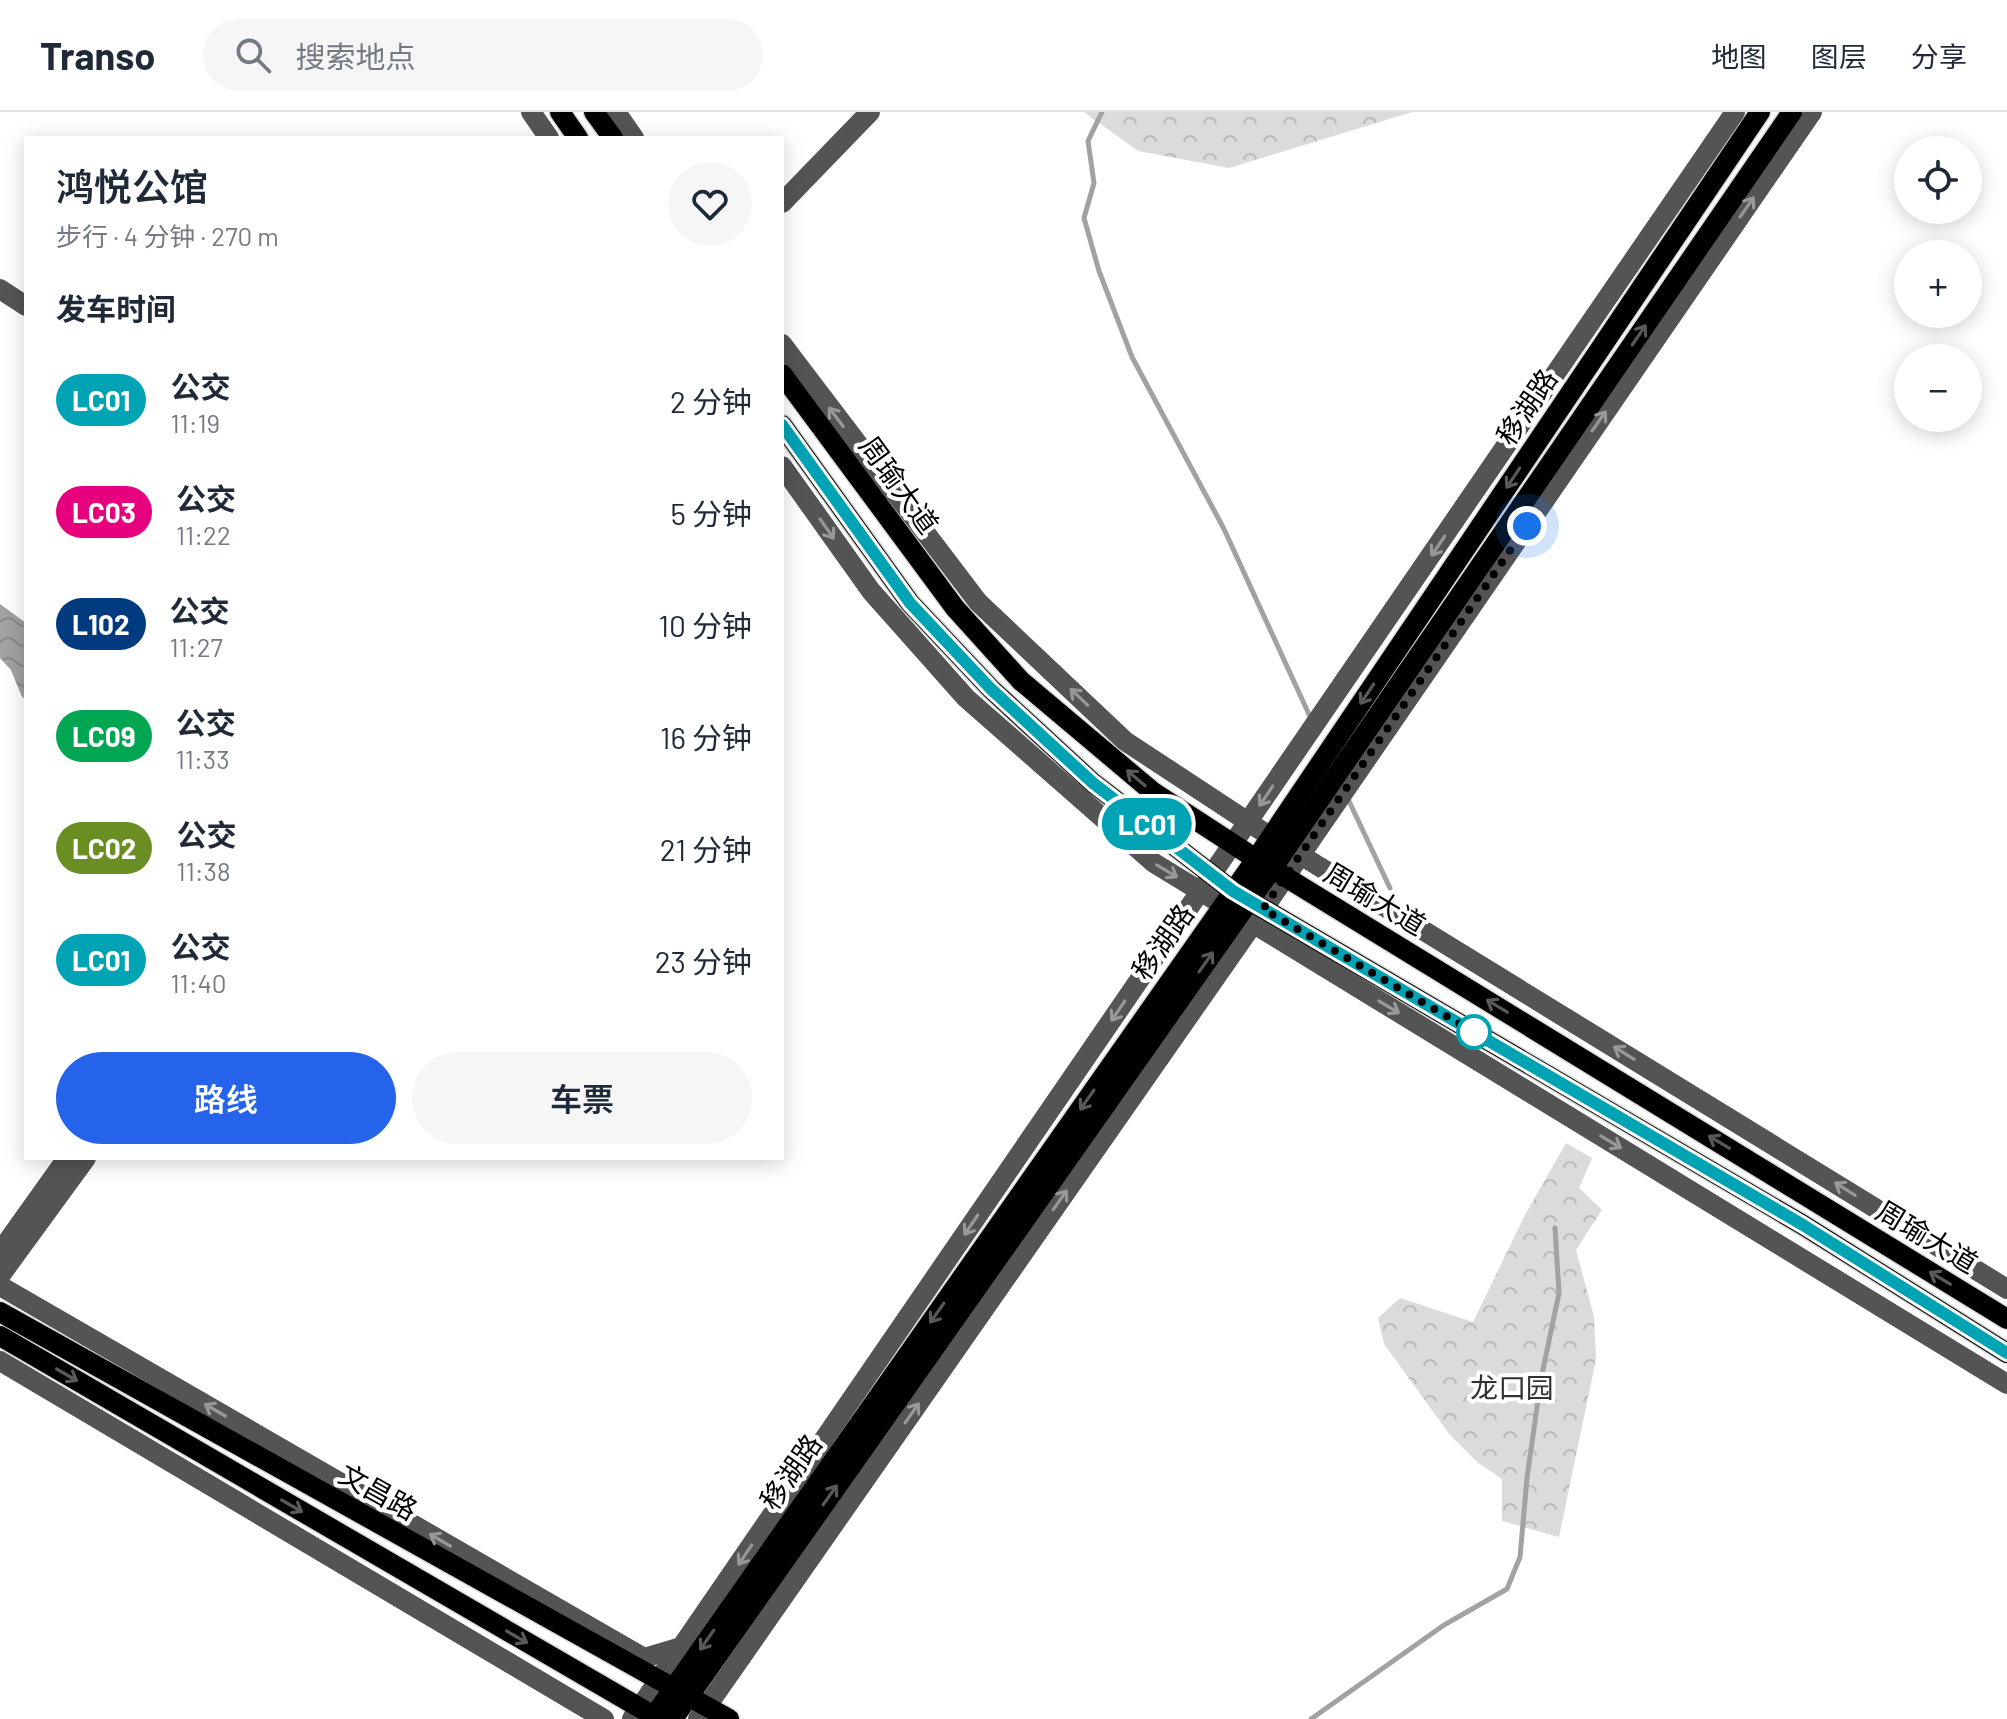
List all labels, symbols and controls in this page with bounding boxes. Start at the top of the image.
search box [203,19,763,91]
text: Transo [40,32,155,78]
icon: search [231,33,275,77]
text: 搜索地点 [295,38,415,74]
text: 地图 [1711,39,1767,73]
text: 图层 [1811,39,1867,73]
text: 分享 [1911,39,1967,73]
map controls [1894,136,1982,432]
button: locate [1894,136,1982,224]
button: heart [668,162,752,246]
text: 鸿悦公馆 [56,163,208,209]
one-way arrow [1739,196,1755,218]
text: 步行 · 4 分钟 · 270 m [56,220,279,251]
button: + [1894,240,1982,328]
text: 发车时间 [56,290,176,326]
one-way arrow [1631,324,1647,347]
button: − [1894,344,1982,432]
street label: 移湖路 [1489,362,1564,451]
text: 公交 [170,368,230,404]
text: LC01 [72,383,130,417]
text: 2 分钟 [670,383,752,419]
text: 11:19 [170,407,220,438]
one-way arrow [827,407,844,428]
one-way arrow [1591,410,1607,432]
street label: 周瑜大道 [853,429,946,540]
one-way arrow [1504,467,1521,489]
text: 公交 [176,480,236,516]
text: LC03 [72,495,136,529]
text: 5 分钟 [671,495,752,531]
your location [1507,506,1547,546]
one-way arrow [819,518,835,540]
text: 11:22 [176,519,231,550]
one-way arrow [1430,534,1446,556]
text: 公交 [170,592,230,628]
text: L102 [72,607,130,641]
text: 10 分钟 [659,607,752,643]
text: 11:27 [170,631,223,662]
one-way arrow [1359,682,1375,705]
one-way arrow [1070,688,1089,707]
text: 公交 [176,704,236,740]
text: LC09 [72,719,136,753]
text: 16 分钟 [660,719,752,755]
text: 11:33 [176,743,230,774]
one-way arrow [1126,769,1146,787]
one-way arrow [1258,785,1274,807]
line badge: LC01 [1091,798,1203,850]
text: LC01 [1118,807,1176,841]
text: 公交 [176,816,236,852]
text: LC02 [72,831,136,865]
text: 21 分钟 [660,831,752,867]
text: 11:38 [176,855,231,886]
street label: 周瑜大道 [1319,855,1432,942]
one-way arrow [1155,863,1178,879]
street label: 移湖路 [1124,897,1200,986]
text: 公交 [170,928,230,964]
text: LC01 [72,943,130,977]
text: 23 分钟 [655,943,752,979]
one-way arrow [1198,951,1214,973]
text: 11:40 [170,967,227,998]
one-way arrow [1486,998,1509,1014]
one-way arrow [1110,999,1126,1021]
one-way arrow [1377,999,1400,1015]
unlabelled marker [1457,1015,1491,1049]
one-way arrow [1613,1045,1636,1061]
button: 路线 [56,1052,396,1144]
button: 车票 [412,1052,752,1144]
one-way arrow [1078,1089,1095,1111]
one-way arrow [1599,1134,1622,1150]
one-way arrow [1708,1134,1731,1150]
one-way arrow [1834,1181,1857,1197]
one-way arrow [1052,1189,1068,1211]
street label: 周瑜大道 [1871,1193,1984,1280]
one-way arrow [963,1214,979,1236]
one-way arrow [1930,1270,1952,1286]
one-way arrow [929,1302,945,1324]
one-way arrow [55,1368,79,1383]
park label: 龙口园 [1470,1370,1554,1404]
one-way arrow [204,1402,227,1418]
one-way arrow [904,1403,920,1425]
street label: 移湖路 [752,1427,828,1516]
street label: 文昌路 [334,1456,423,1526]
one-way arrow [822,1484,839,1506]
one-way arrow [280,1498,303,1514]
one-way arrow [429,1532,452,1548]
one-way arrow [737,1543,753,1565]
one-way arrow [505,1629,528,1645]
one-way arrow [699,1629,715,1651]

